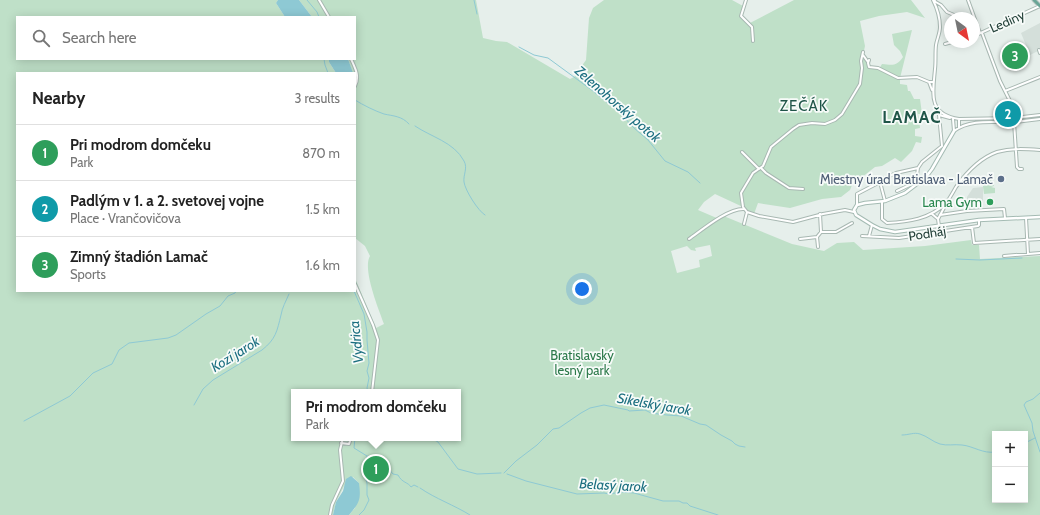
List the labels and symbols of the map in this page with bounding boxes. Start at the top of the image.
street label: Lediny [987,6,1027,36]
north arrow [944,12,980,48]
pin: 3 [1002,41,1028,71]
water label: Zelenohorský potok [571,61,665,147]
district label: ZEČÁK [780,96,828,115]
pin: 2 [995,99,1021,129]
district label: LAMAČ [882,107,942,127]
place label: Miestny úrad Bratislava - Lamač [820,171,993,187]
marker: Miestny úrad Bratislava - Lamač [996,174,1006,184]
place label: Lama Gym [922,194,982,210]
marker: Lama Gym [985,197,995,207]
street label: Podháj [907,222,947,245]
your location [572,279,592,299]
water label: Vydrica [345,320,367,364]
water label: Kozí jarok [207,332,264,376]
park label: Bratislavský lesný park [550,347,614,378]
water label: Sikelský jarok [616,389,693,420]
pin: 1 [363,454,389,484]
water label: Belasý jarok [579,474,648,496]

